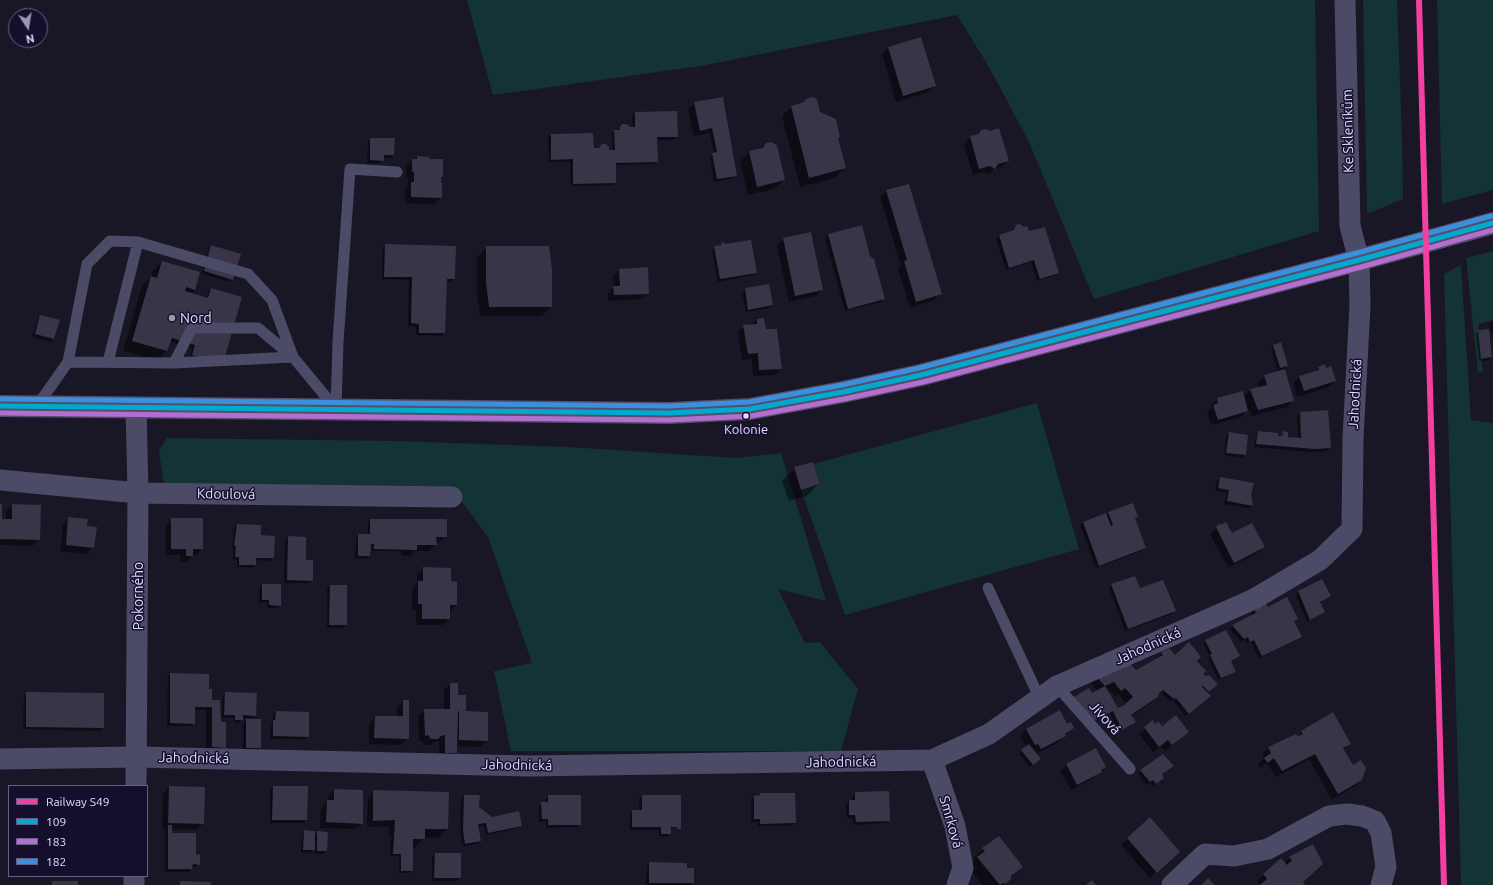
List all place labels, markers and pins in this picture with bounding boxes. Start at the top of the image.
place label: Nord [180,310,212,326]
marker: Nord [167,313,177,323]
marker: Kolonie [741,411,751,421]
place label: Kolonie [724,422,768,438]

